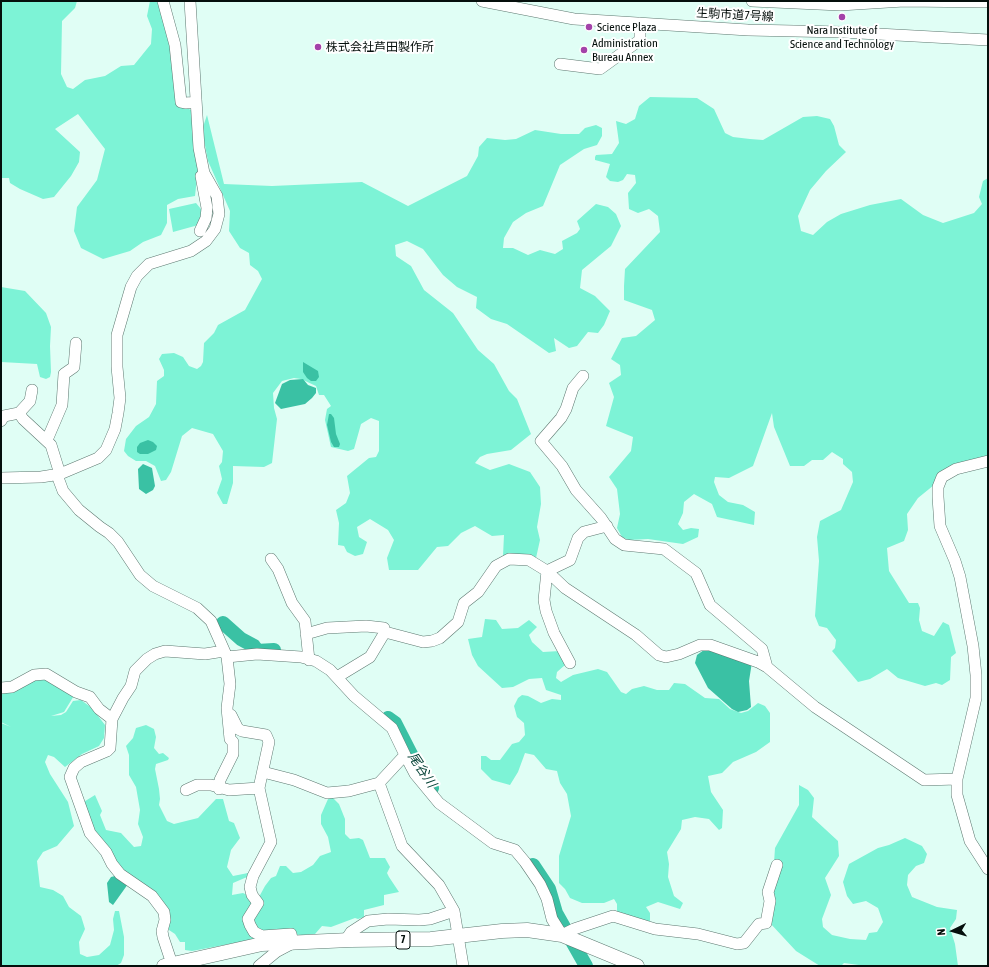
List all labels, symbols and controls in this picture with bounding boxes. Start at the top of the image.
street label: 生駒市道7号線 [696,6,774,24]
marker: Nara Institute of Science and Technology [837,12,847,22]
place label: Science Plaza [597,20,657,34]
marker: Science Plaza [584,22,594,32]
place label: Nara Institute of Science and Technology [790,23,894,51]
place label: Administration Bureau Annex [592,36,658,64]
place label: 株式会社芦田製作所 [326,40,434,54]
marker: 株式会社芦田製作所 [313,42,323,52]
marker: Administration Bureau Annex [579,45,589,55]
water label: 尾谷川 [405,749,439,791]
north arrow [933,911,973,951]
text: N [935,928,947,936]
road number: 7 [396,931,410,949]

